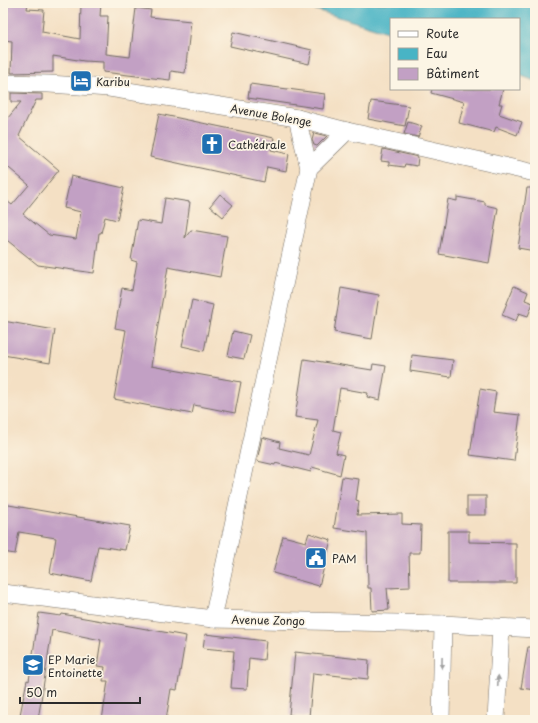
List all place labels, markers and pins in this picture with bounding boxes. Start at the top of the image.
hotel icon: Karibu [68,68,94,94]
place label: Karibu [96,73,130,90]
church icon: Cathédrale [199,131,225,157]
place label: Cathédrale [228,136,286,153]
public building icon: PAM [303,545,329,571]
place label: PAM [332,550,357,567]
place label: EP Marie Entoinette [48,651,102,681]
school or university icon: EP Marie Entoinette [20,652,46,678]

